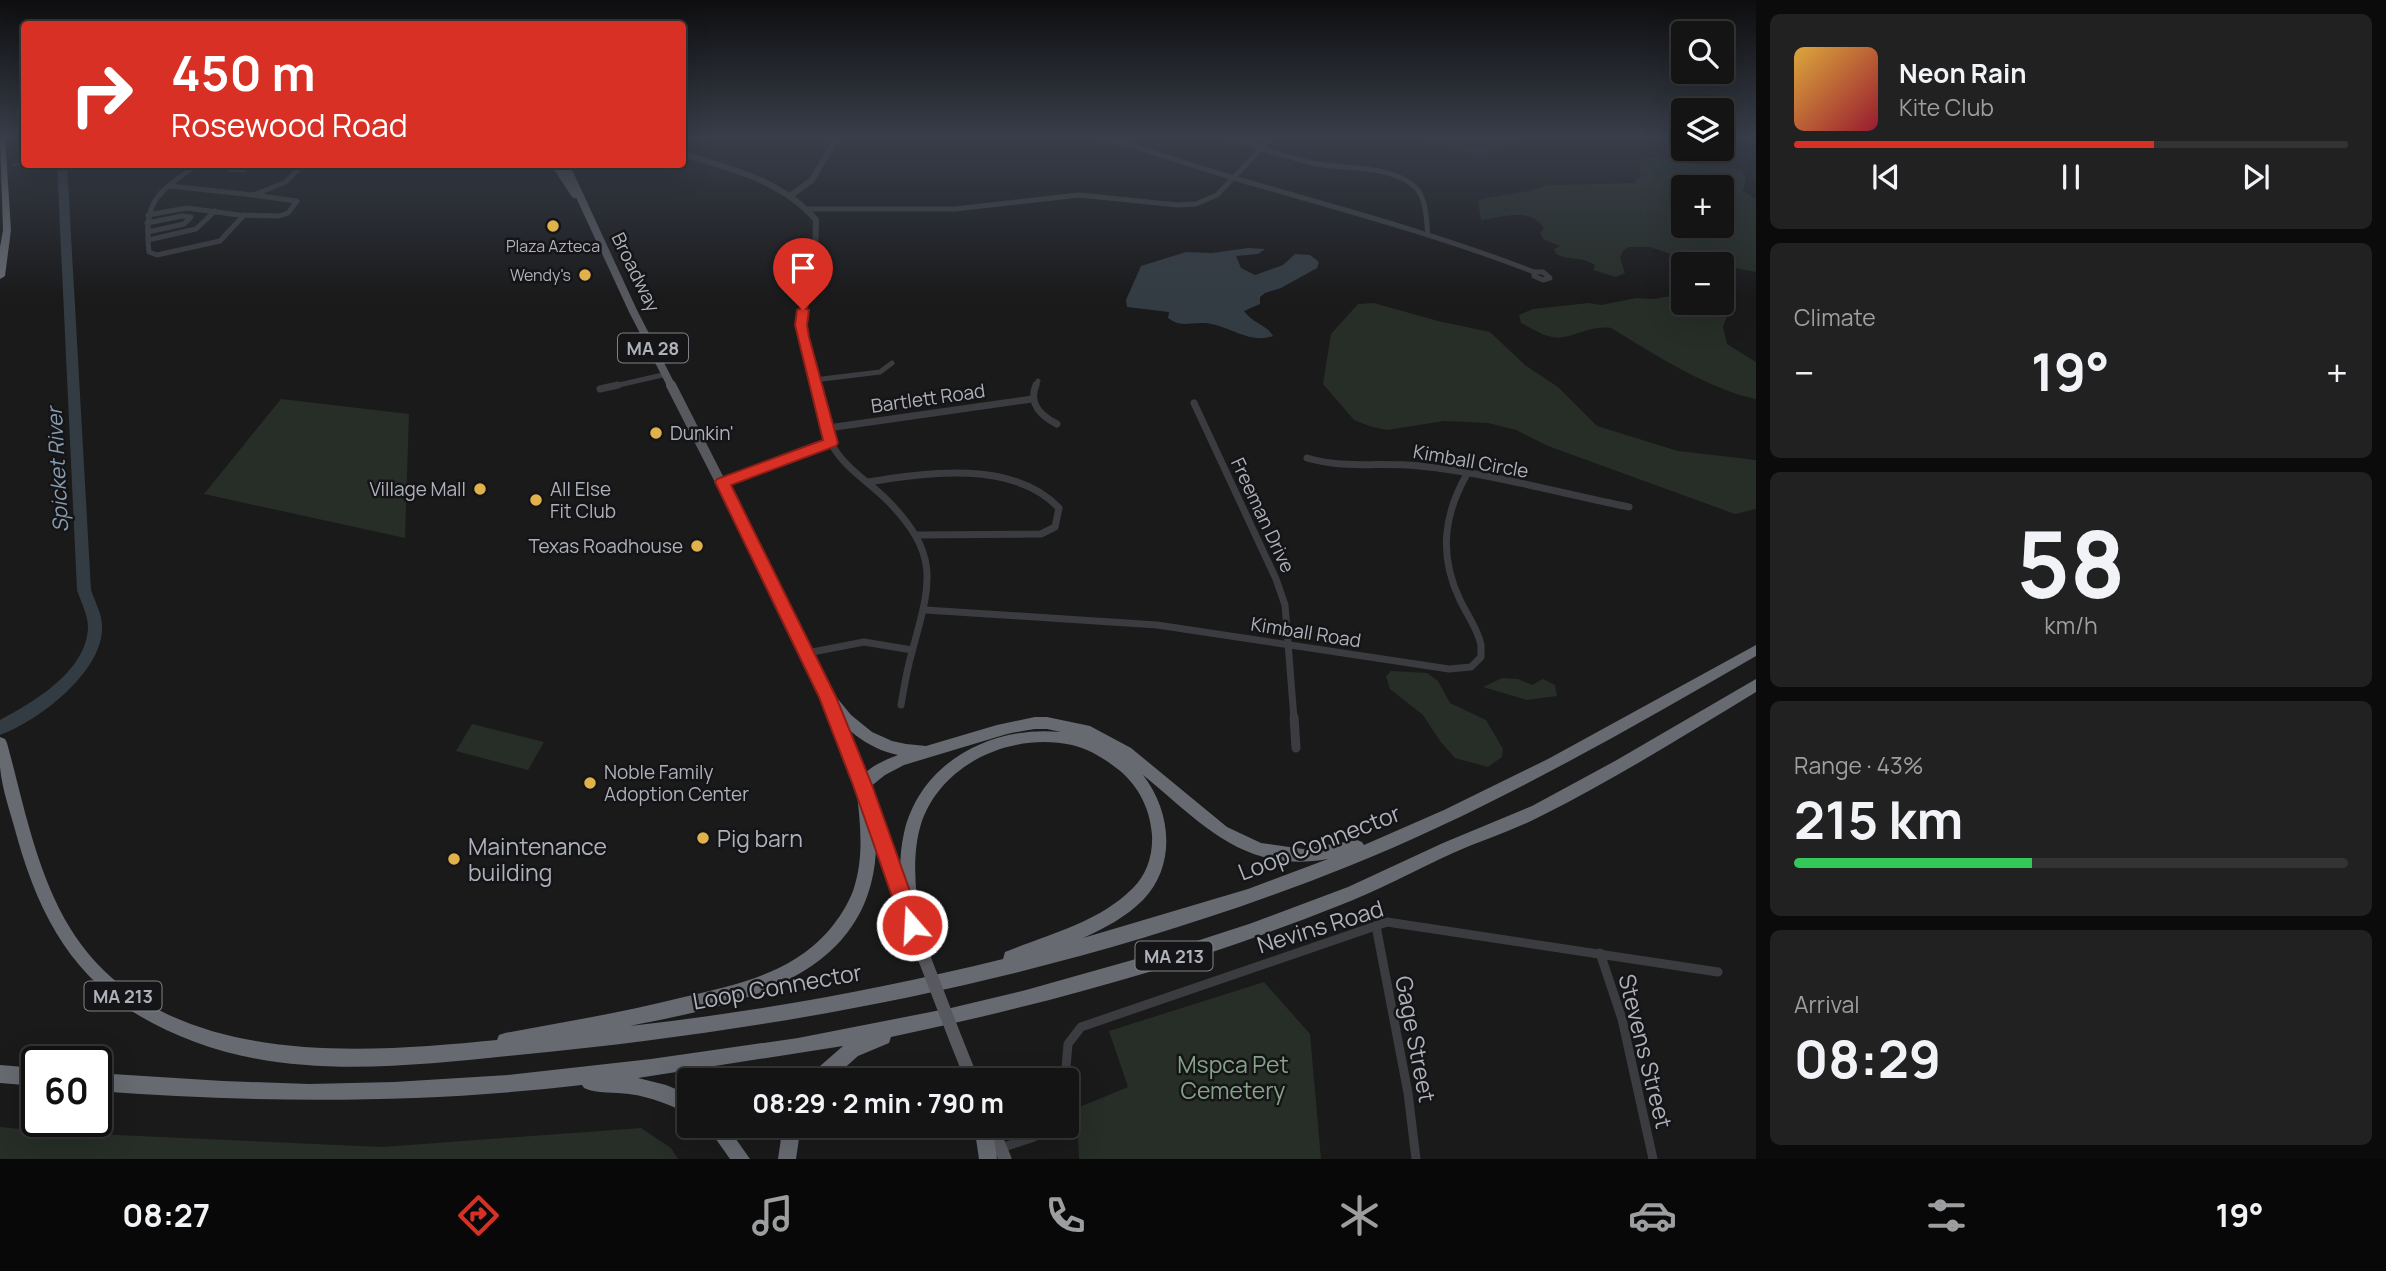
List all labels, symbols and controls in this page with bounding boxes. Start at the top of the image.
map controls [1671,21,1734,315]
button: search [1671,21,1734,84]
text: 450 m [171,39,316,106]
icon: right [56,49,147,140]
text: Neon Rain [1899,55,2027,91]
text: Kite Club [1899,91,1994,123]
button: layers [1671,98,1734,161]
text: Rosewood Road [171,103,408,147]
icon: previous [1867,158,1905,196]
icon: pause [2052,158,2090,196]
icon: next [2237,158,2275,196]
button: + [1671,175,1734,238]
marker: Plaza Azteca [545,218,561,234]
street label: Broadway [606,228,666,316]
place label: Plaza Azteca [506,235,600,257]
pin [773,238,833,310]
icon: arrive [784,249,822,287]
button: − [1671,252,1734,315]
place label: Wendy's [510,264,571,286]
marker: Wendy's [577,267,593,283]
text: Climate [1794,301,1876,333]
road number: MA 28 [618,334,688,362]
text: 19° [2031,336,2110,407]
text: − [1794,346,1815,398]
text: + [2326,346,2348,398]
street label: Bartlett Road [869,377,987,419]
water label: Spicket River [40,404,74,533]
place label: Dunkin' [670,420,734,446]
marker: Dunkin' [648,425,664,441]
street label: Kimball Circle [1411,438,1531,484]
street label: Freeman Drive [1225,453,1301,577]
place label: Village Mall [369,476,466,502]
place label: All Else Fit Club [550,476,616,524]
marker: Village Mall [472,481,488,497]
marker: All Else Fit Club [528,492,544,508]
text: 58 [2016,501,2126,625]
place label: Texas Roadhouse [529,533,683,559]
marker: Texas Roadhouse [689,538,705,554]
text: km/h [2044,609,2098,641]
street label: Kimball Road [1249,610,1363,654]
text: Range · 43% [1794,749,1923,781]
place label: Noble Family Adoption Center [604,759,749,807]
marker: Noble Family Adoption Center [582,775,598,791]
text: 215 km [1794,784,1963,855]
street label: Loop Connector [1233,796,1405,888]
place label: Pig barn [717,822,803,854]
place label: Maintenance building [468,830,607,888]
marker: Pig barn [695,830,711,846]
marker: Maintenance building [446,851,462,867]
position arrow [875,888,949,962]
street label: Nevins Road [1253,892,1387,960]
road number: MA 213 [1136,942,1212,971]
street label: Loop Connector [690,955,864,1017]
street label: Stevens Street [1611,970,1681,1132]
street label: Gage Street [1388,973,1444,1105]
road number: MA 213 [85,981,162,1010]
text: Arrival [1794,988,1860,1020]
text: 08:29 [1794,1023,1941,1094]
speed limit sign: 60 [21,1046,112,1137]
park label: Mspca Pet Cemetery [1177,1048,1289,1106]
text: 08:29 · 2 min · 790 m [752,1085,1004,1121]
icon: directions [454,1191,503,1240]
icon: music [748,1191,797,1240]
icon: phone [1041,1191,1090,1240]
icon: climate [1335,1191,1384,1240]
icon: car [1628,1191,1677,1240]
icon: filters [1922,1191,1971,1240]
text: 08:27 [122,1193,210,1237]
text: 19° [2215,1193,2264,1237]

